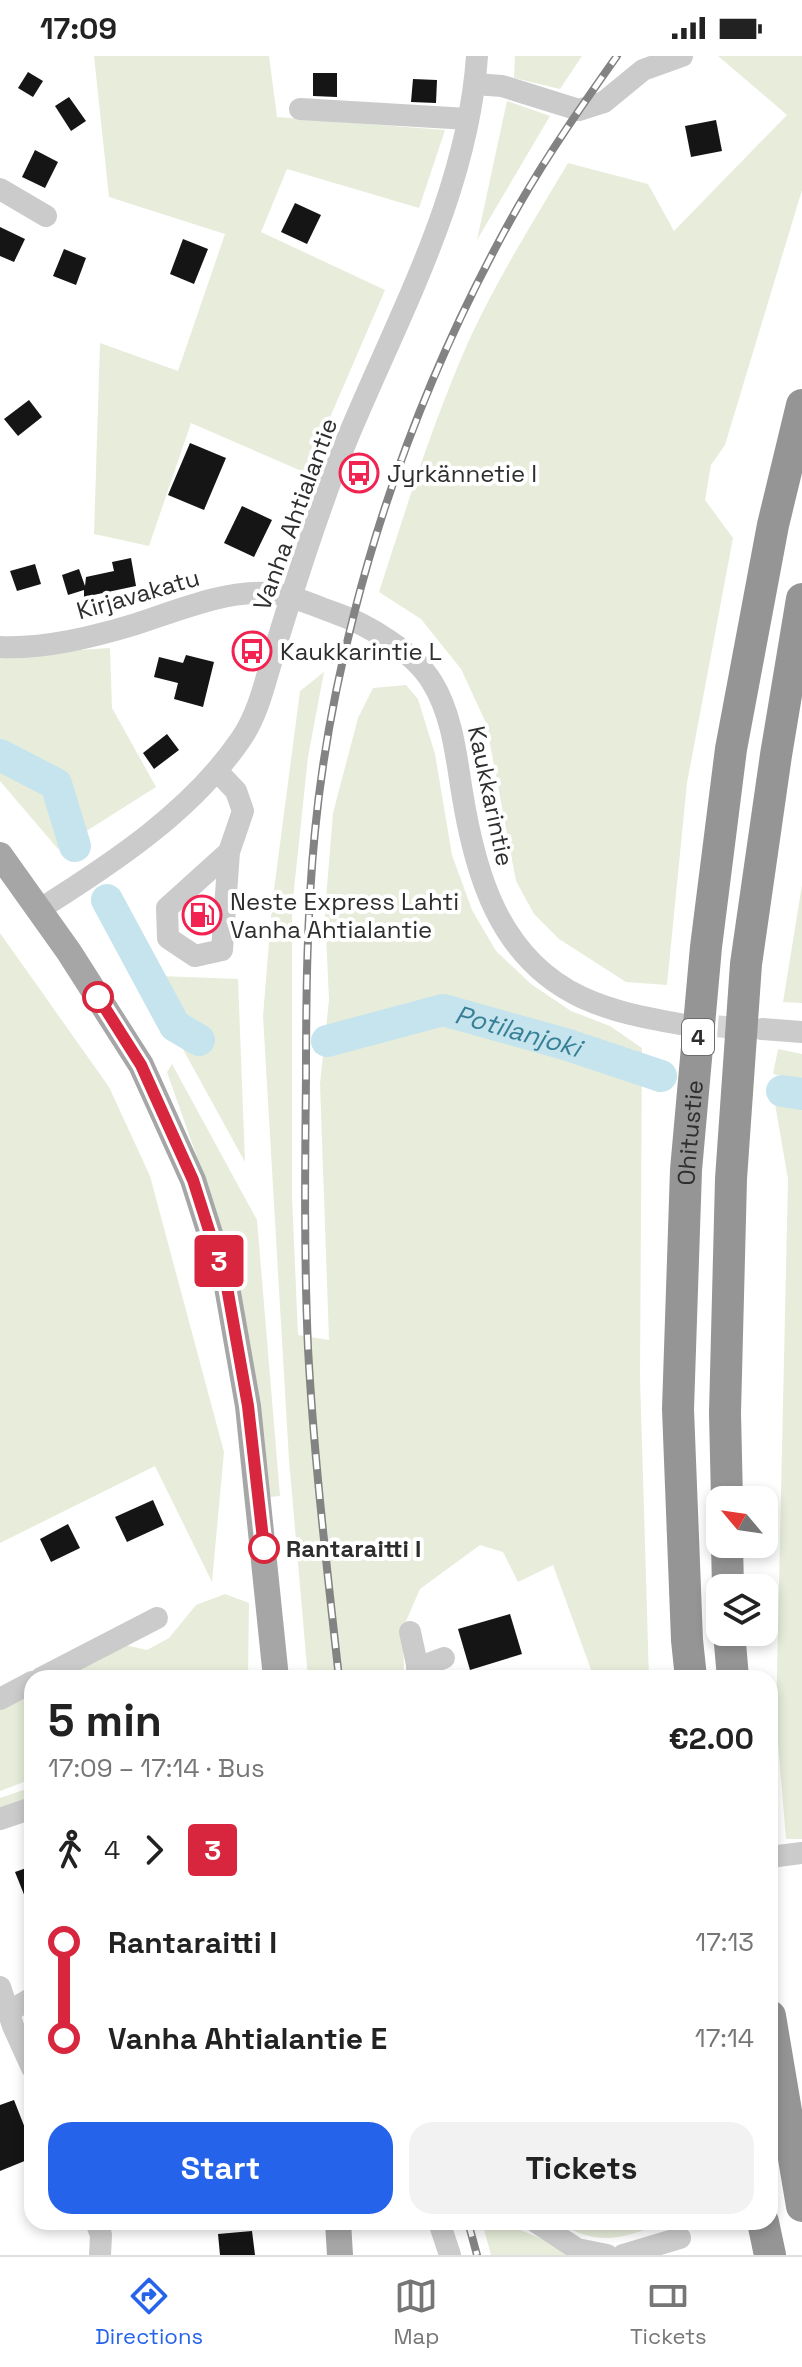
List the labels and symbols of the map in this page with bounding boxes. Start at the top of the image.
street label: Vanha Ahtialantie [246,414,344,614]
bus stop icon: Jyrkännetie I [338,452,380,494]
place label: Jyrkännetie I [387,458,537,489]
street label: Kirjavakatu [73,562,203,626]
bus stop icon: Kaukkarintie L [231,630,273,672]
place label: Kaukkarintie L [280,636,442,667]
street label: Kaukkarintie [461,723,521,869]
place label: Neste Express Lahti Vanha Ahtialantie [230,886,459,945]
fuel station icon: Neste Express Lahti Vanha Ahtialantie [181,894,223,936]
unlabelled marker [83,982,113,1012]
water label: Potilanjoki [451,997,588,1066]
road number: 4 [682,1019,714,1055]
street label: Ohitustie [670,1079,710,1186]
line badge: 3 [193,1235,245,1287]
north arrow [706,1486,778,1558]
marker: Rantaraitti I [249,1533,279,1563]
place label: Rantaraitti I [286,1533,421,1564]

